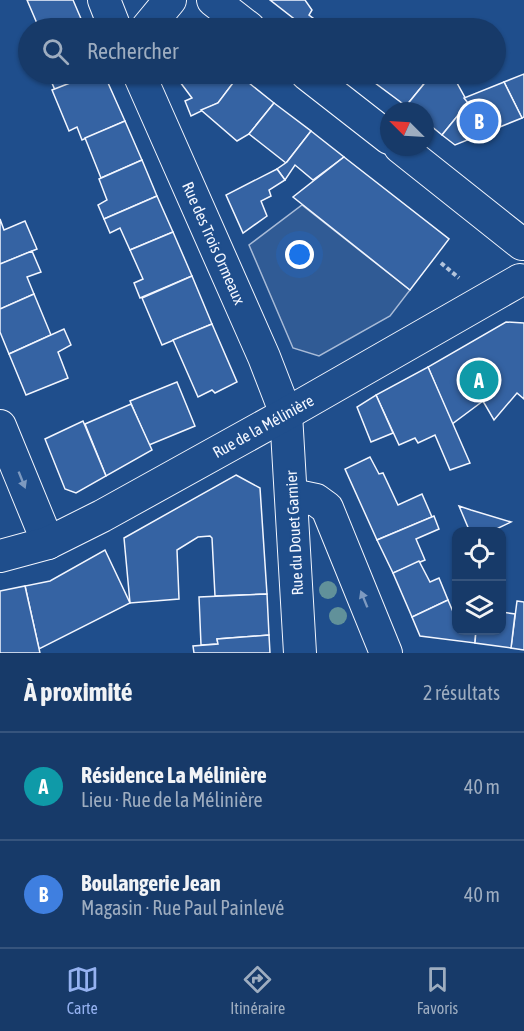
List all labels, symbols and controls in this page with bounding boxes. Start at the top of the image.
search box [18,18,506,84]
icon: search [39,35,72,68]
text: Rechercher [87,38,178,64]
pin: B [460,98,498,144]
north arrow [380,102,434,156]
street label: Rue des Trois Ormeaux [179,179,249,308]
your location [285,240,314,269]
pin: A [460,358,498,403]
street label: Rue de la Mélinière [209,391,317,461]
street label: Rue du Douet Garnier [282,470,306,596]
one-way arrow [18,471,27,489]
map controls [452,527,506,635]
button: locate [452,527,506,581]
button: layers [452,581,506,635]
one-way arrow [359,590,368,608]
text: À proximité [24,677,132,707]
text: 2 résultats [423,681,500,704]
text: Résidence La Mélinière [81,762,267,788]
text: A [39,775,48,798]
text: 40 m [464,775,500,798]
text: Lieu · Rue de la Mélinière [81,788,263,811]
text: Boulangerie Jean [81,870,221,896]
text: B [39,883,48,906]
text: 40 m [464,883,500,906]
text: Magasin · Rue Paul Painlevé [81,896,284,919]
tab: Carte [66,963,99,1017]
tab: Itinéraire [230,963,285,1017]
tab: Favoris [417,963,458,1017]

